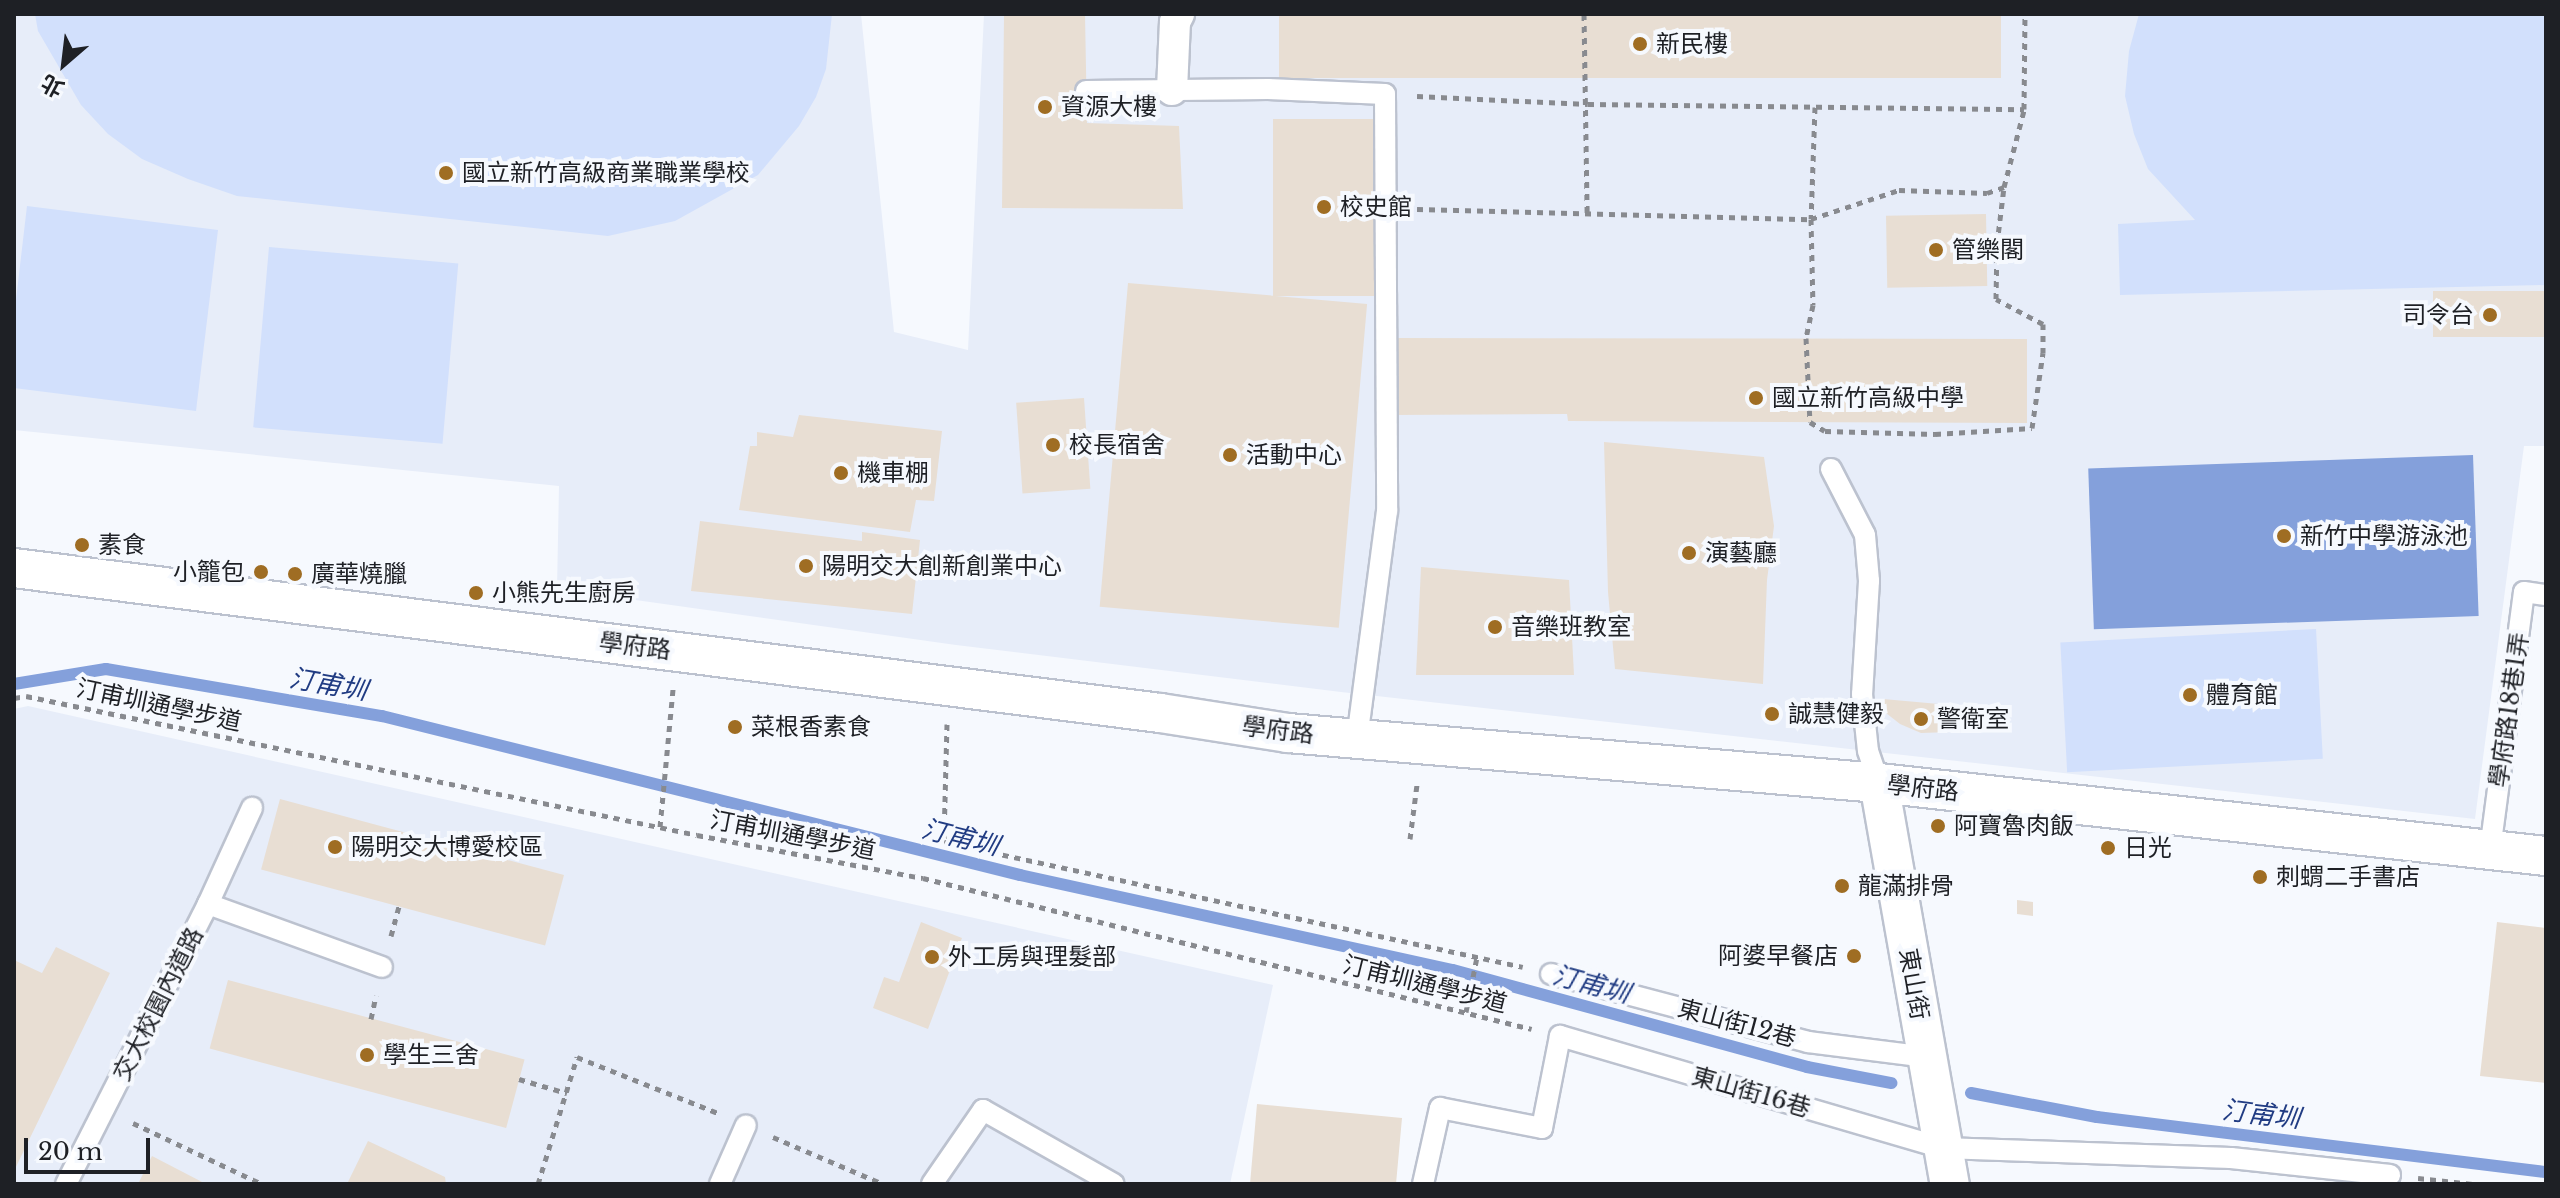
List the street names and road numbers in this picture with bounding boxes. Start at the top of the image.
street label: 學府路 [598,627,672,665]
street label: 學府路18巷1弄 [2484,631,2534,789]
street label: 汀甫圳通學步道 [74,673,244,737]
street label: 學府路 [1241,711,1315,749]
street label: 學府路 [1886,770,1960,806]
street label: 汀甫圳通學步道 [708,805,878,865]
street label: 交大校園內道路 [107,923,209,1085]
street label: 東山街 [1894,946,1934,1022]
street label: 汀甫圳通學步道 [1340,950,1510,1018]
street label: 東山街12巷 [1675,993,1799,1053]
street label: 東山街16巷 [1688,1061,1814,1123]

